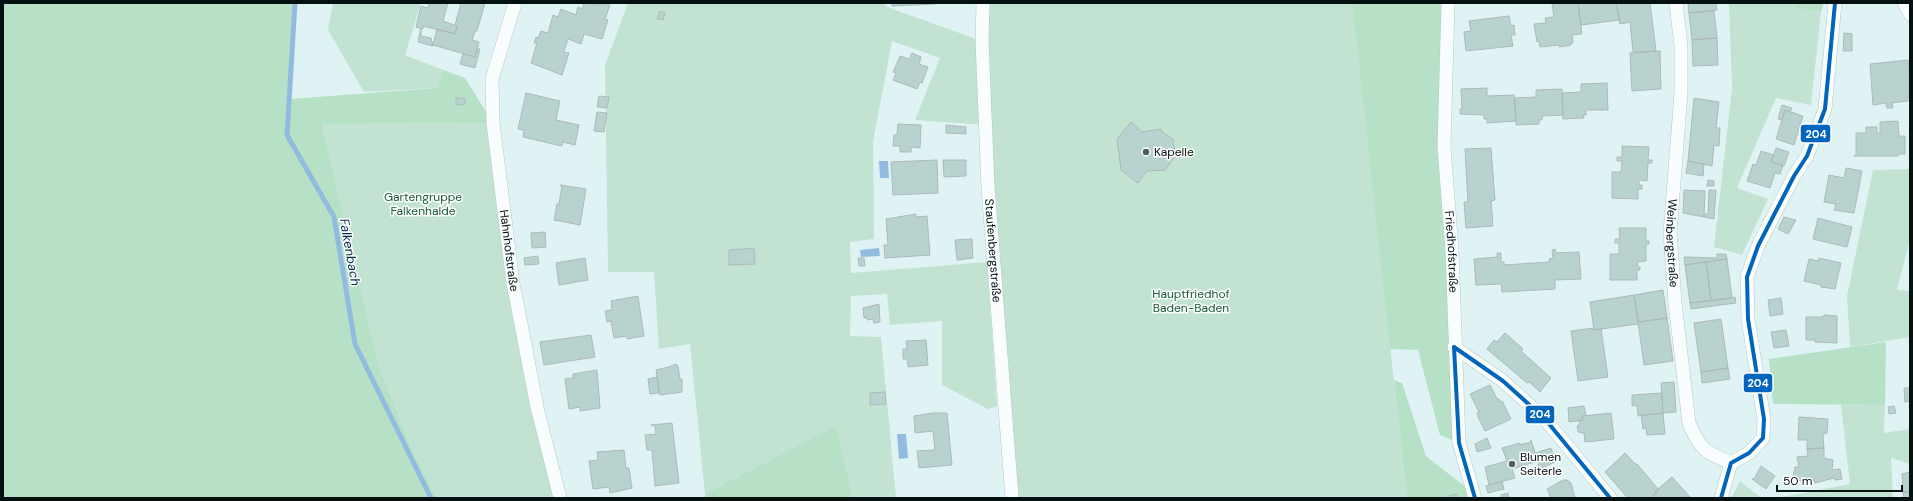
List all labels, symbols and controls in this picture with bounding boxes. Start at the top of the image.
line badge: 204 [1800,124,1831,143]
text: 204 [1805,127,1827,141]
place label: Kapelle [1154,144,1194,160]
marker: Kapelle [1141,147,1151,157]
park label: Gartengruppe Falkenhalde [384,189,462,219]
street label: Staufenbergstraße [981,198,1005,303]
street label: Weinbergstraße [1662,198,1682,288]
street label: Hahnhofstraße [496,209,523,293]
street label: Friedhofstraße [1441,210,1462,293]
water label: Falkenbach [336,217,364,287]
park label: Hauptfriedhof Baden-Baden [1152,286,1230,316]
line badge: 204 [1743,373,1773,393]
text: 204 [1747,376,1769,390]
line badge: 204 [1525,405,1555,424]
text: 204 [1529,407,1551,421]
place label: Blumen Seiterle [1520,449,1562,479]
marker: Blumen Seiterle [1507,459,1517,469]
scale bar [1777,467,1902,493]
text: 50 m [1783,473,1812,489]

